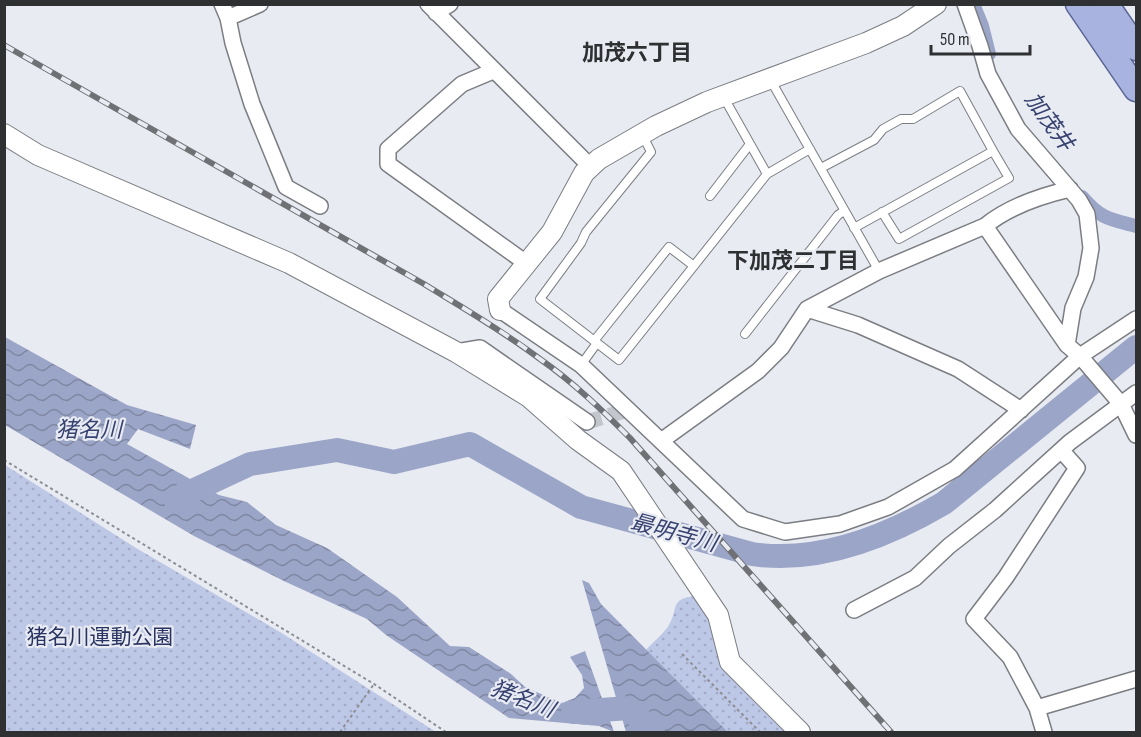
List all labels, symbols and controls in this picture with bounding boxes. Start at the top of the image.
scale bar [931,18,1030,56]
text: 50 m [940,29,970,50]
district label: 加茂六丁目 [582,40,692,67]
water label: 加茂井 [1018,87,1080,158]
district label: 下加茂二丁目 [727,248,859,275]
water label: 猪名川 [56,417,124,444]
water label: 最明寺川 [628,509,722,558]
park label: 猪名川運動公園 [27,625,174,650]
water label: 猪名川 [487,675,560,725]

